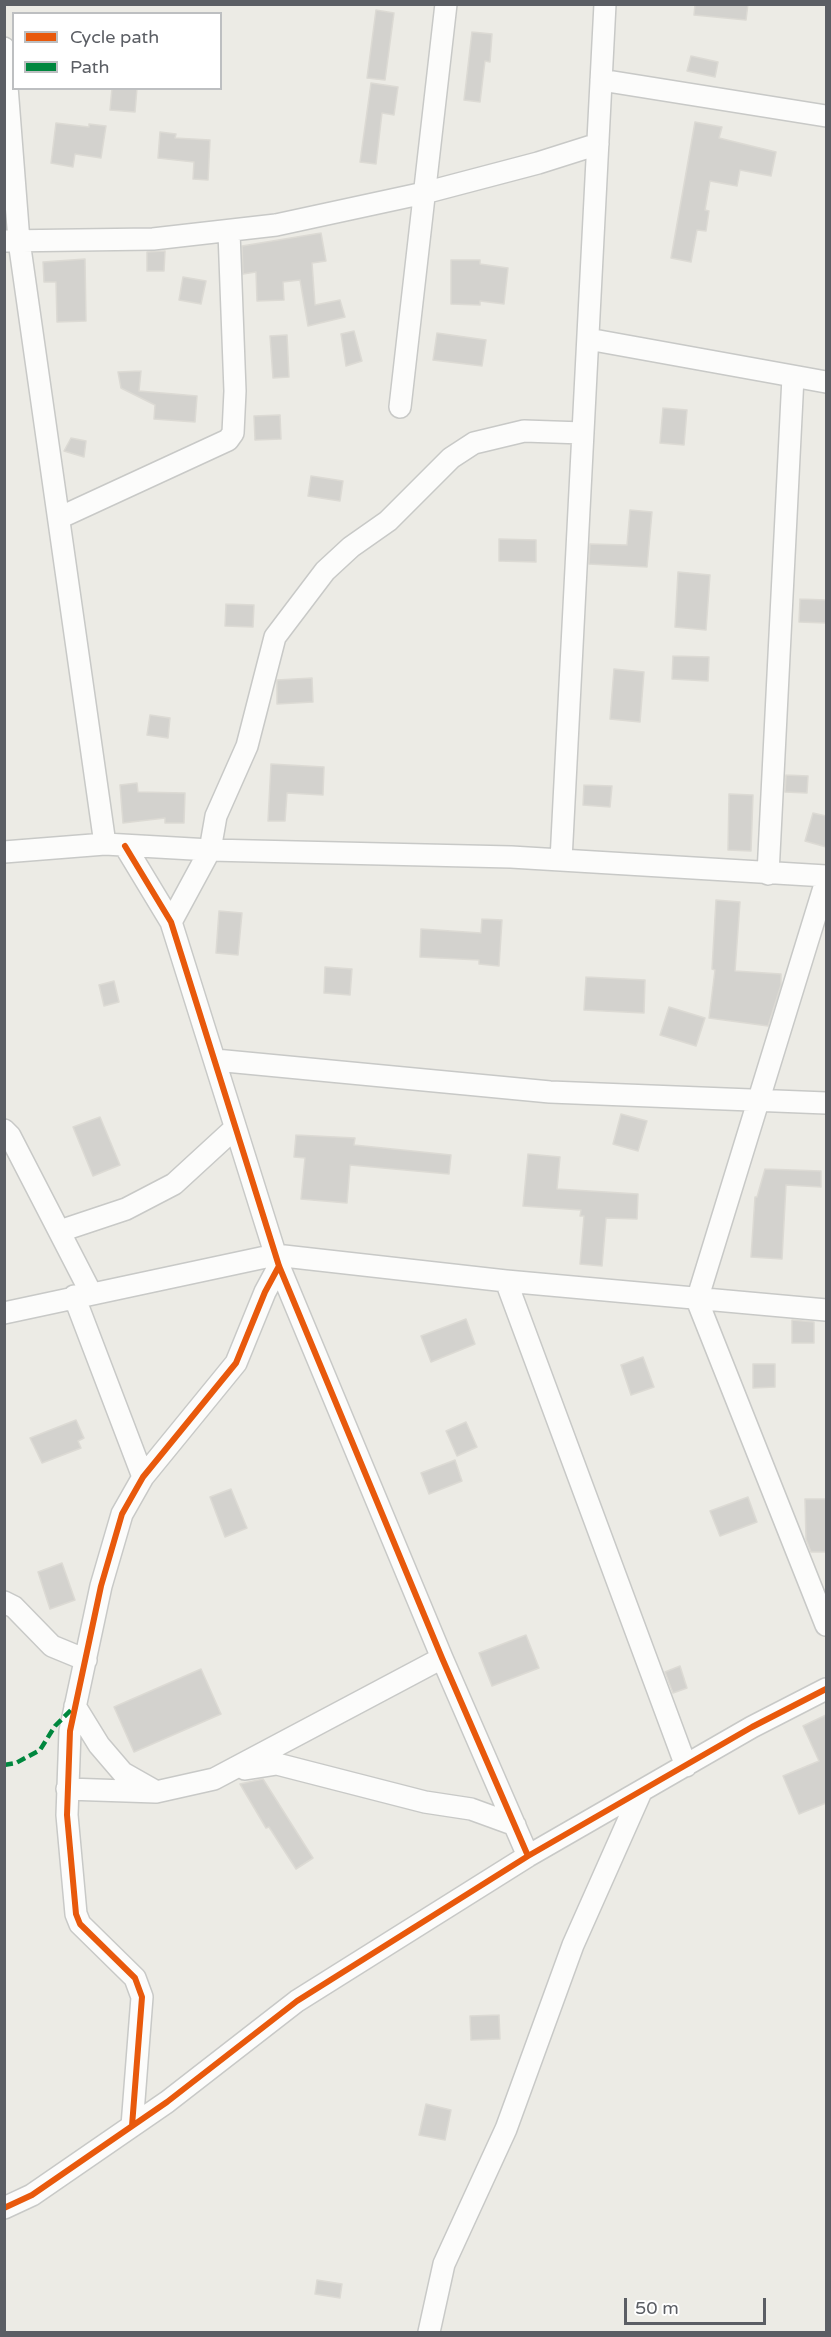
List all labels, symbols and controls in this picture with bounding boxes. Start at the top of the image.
legend [12,12,222,90]
text: Cycle path [70,26,159,48]
text: Path [70,56,109,78]
scale bar [627,2286,770,2324]
text: 50 m [635,2297,679,2319]

